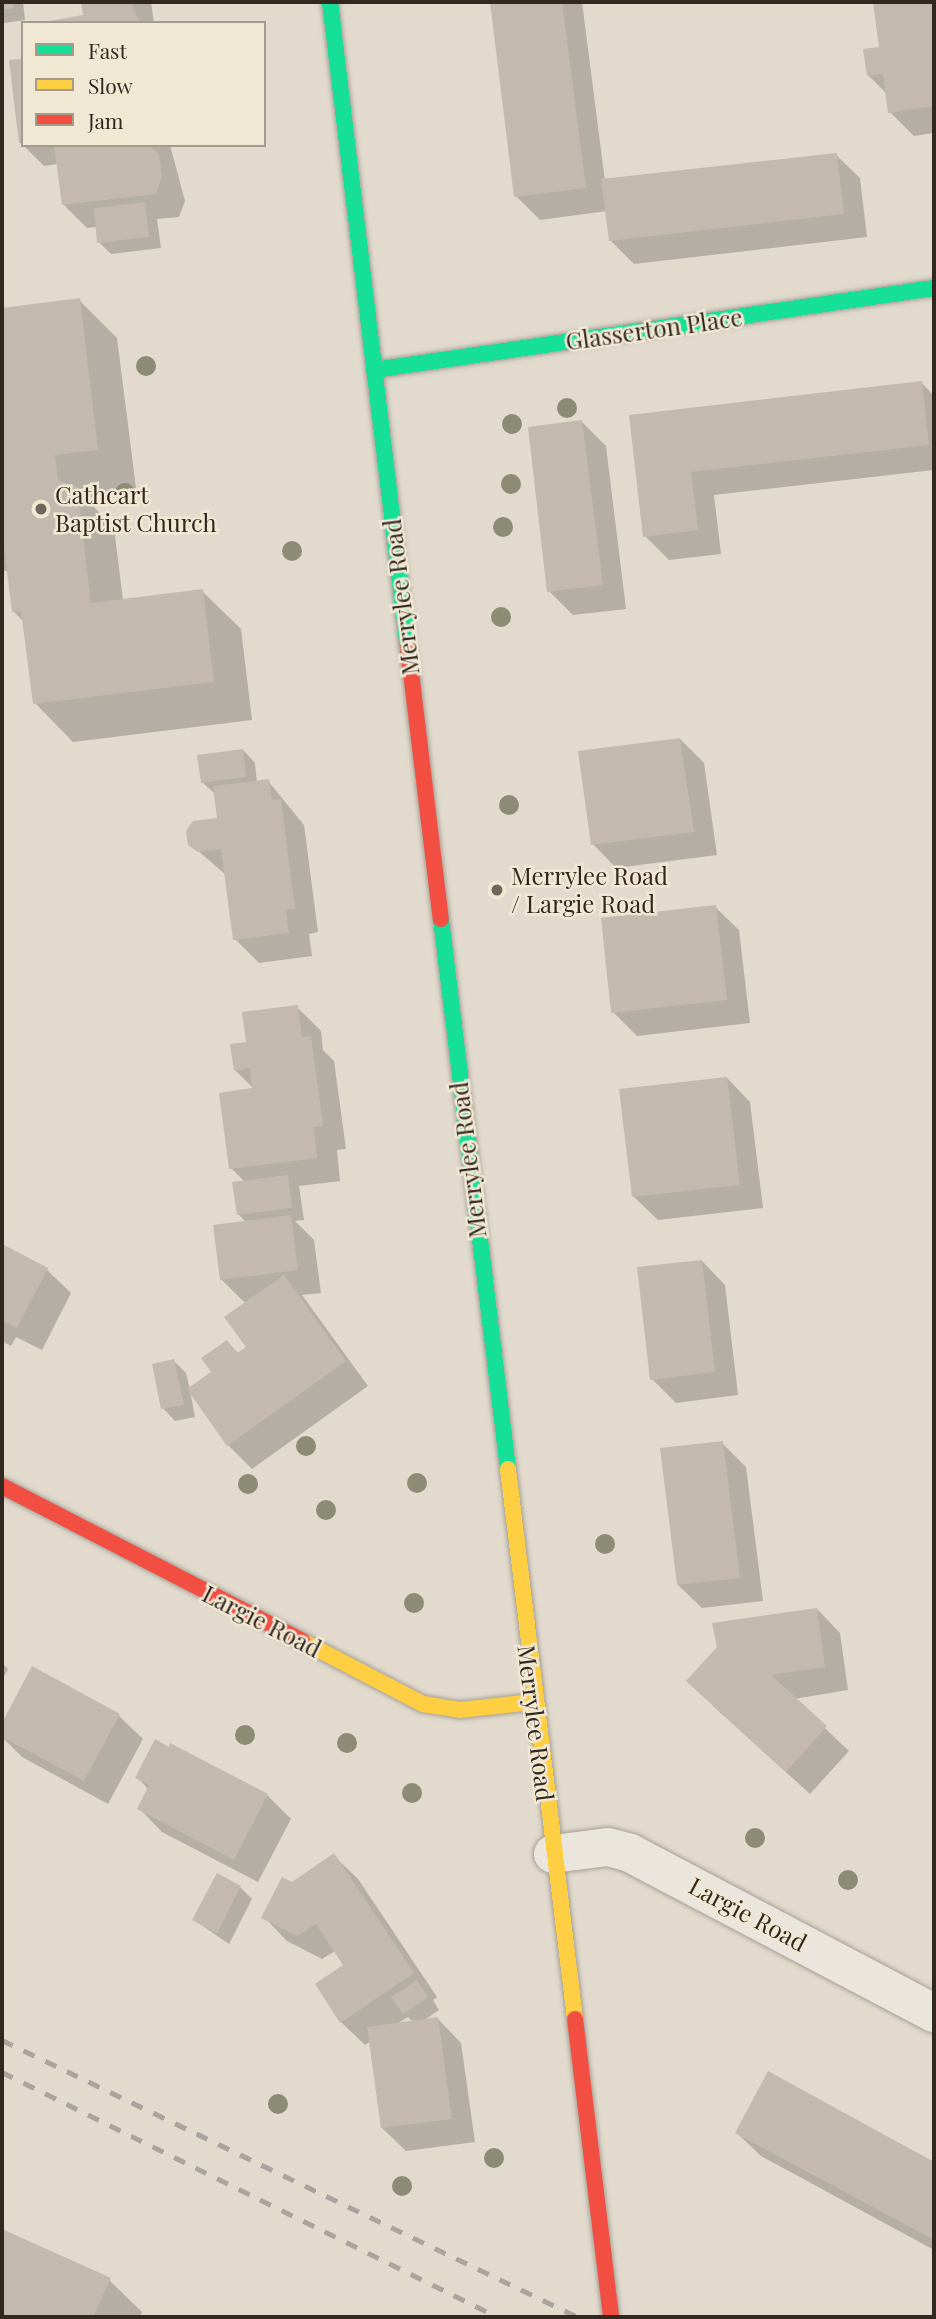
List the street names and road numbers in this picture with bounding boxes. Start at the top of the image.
street label: Glasserton Place [564,302,744,356]
street label: Merrylee Road [377,517,425,677]
street label: Merrylee Road [444,1080,492,1240]
street label: Largie Road [198,1579,326,1663]
street label: Merrylee Road [512,1643,560,1803]
street label: Largie Road [684,1871,812,1957]

